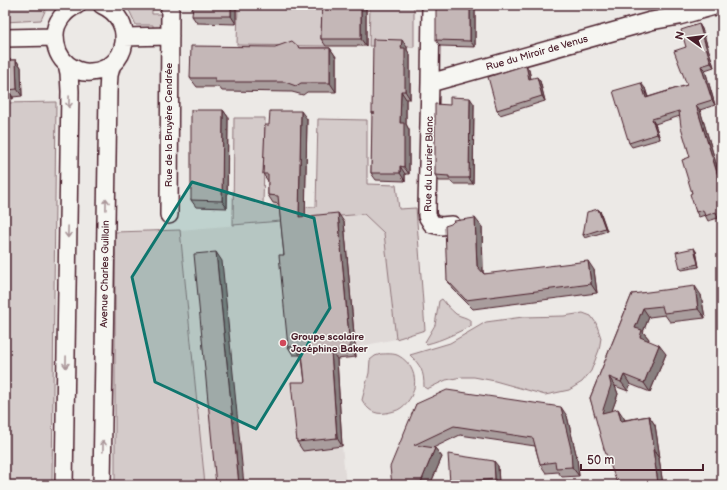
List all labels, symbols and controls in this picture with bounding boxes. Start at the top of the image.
north arrow [669,18,709,58]
text: N [672,30,687,41]
street label: Rue du Miroir de Venus [485,33,589,73]
street label: Rue de la Bruyère Cendrée [163,63,175,187]
one-way arrow [66,95,73,108]
street label: Rue du Laurier Blanc [422,116,436,212]
one-way arrow [102,198,110,211]
street label: Avenue Charles Guillain [98,220,112,328]
one-way arrow [64,225,72,238]
place label: Groupe scolaire Joséphine Baker [291,331,369,355]
marker: Groupe scolaire Joséphine Baker [278,338,288,348]
one-way arrow [62,355,70,368]
one-way arrow [99,440,106,453]
scale bar [581,446,703,472]
text: 50 m [587,453,614,468]

